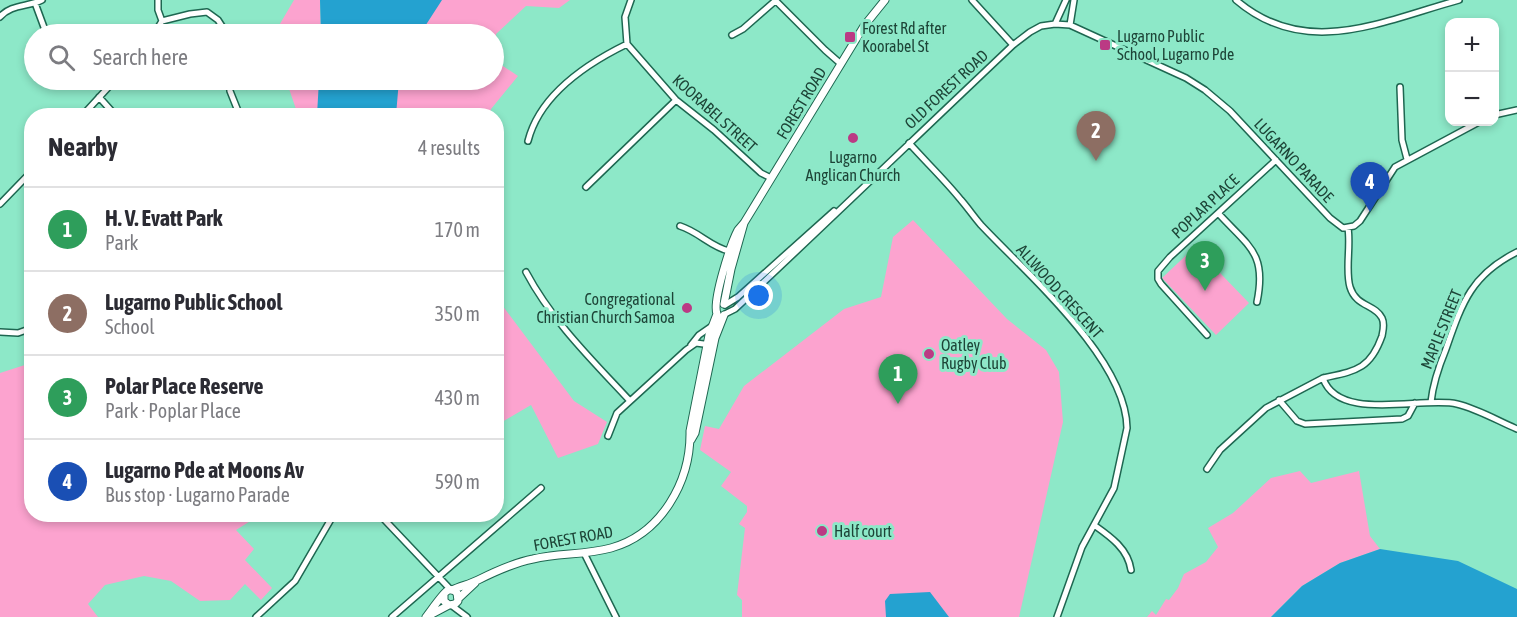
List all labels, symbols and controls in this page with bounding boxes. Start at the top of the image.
map controls [1445,18,1499,126]
button: + [1445,18,1499,72]
place label: Forest Rd after Koorabel St [862,19,946,55]
search box [24,24,504,90]
place label: Lugarno Public School, Lugarno Pde [1117,27,1234,64]
marker: Forest Rd after Koorabel St [843,30,857,44]
marker: Lugarno Public School, Lugarno Pde [1098,38,1112,52]
icon: search [45,41,78,74]
text: Search here [93,44,188,70]
street label: OLD FOREST ROAD [901,46,991,132]
street label: FOREST ROAD [773,64,829,142]
street label: KOORABEL STREET [669,70,761,156]
button: − [1445,72,1499,126]
pin: 2 [1076,112,1116,161]
street label: LUGARNO PARADE [1251,115,1337,206]
marker: Lugarno Anglican Church [846,131,860,145]
text: Nearby [48,132,118,162]
text: 4 results [418,136,480,159]
place label: Lugarno Anglican Church [806,148,900,185]
pin: 4 [1350,162,1390,212]
street label: POPLAR PLACE [1168,170,1242,242]
text: H. V. Evatt Park [105,205,222,231]
text: 1 [63,218,72,241]
text: 170 m [435,218,480,241]
text: Park [105,231,138,254]
street label: ALLWOOD CRESCENT [1013,240,1107,342]
pin: 3 [1186,242,1224,291]
your location [744,281,773,310]
street label: MAPLE STREET [1417,287,1465,371]
text: Lugarno Public School [105,289,282,315]
place label: Congregational Christian Church Samoa [536,290,676,326]
marker: Congregational Christian Church Samoa [680,301,694,315]
text: 2 [63,302,72,325]
text: 350 m [435,302,480,325]
text: School [105,315,155,338]
place label: Oatley Rugby Club [941,336,1007,373]
marker: Oatley Rugby Club [922,347,936,361]
pin: 1 [878,354,918,404]
text: Polar Place Reserve [105,373,264,399]
text: 3 [63,386,72,409]
text: 430 m [435,386,480,409]
text: Park · Poplar Place [105,399,241,422]
text: Lugarno Pde at Moons Av [105,457,304,483]
text: 4 [63,470,72,493]
text: 590 m [435,470,480,493]
text: Bus stop · Lugarno Parade [105,483,290,506]
street label: FOREST ROAD [532,522,614,554]
place label: Half court [834,522,892,540]
marker: Half court [815,524,829,538]

